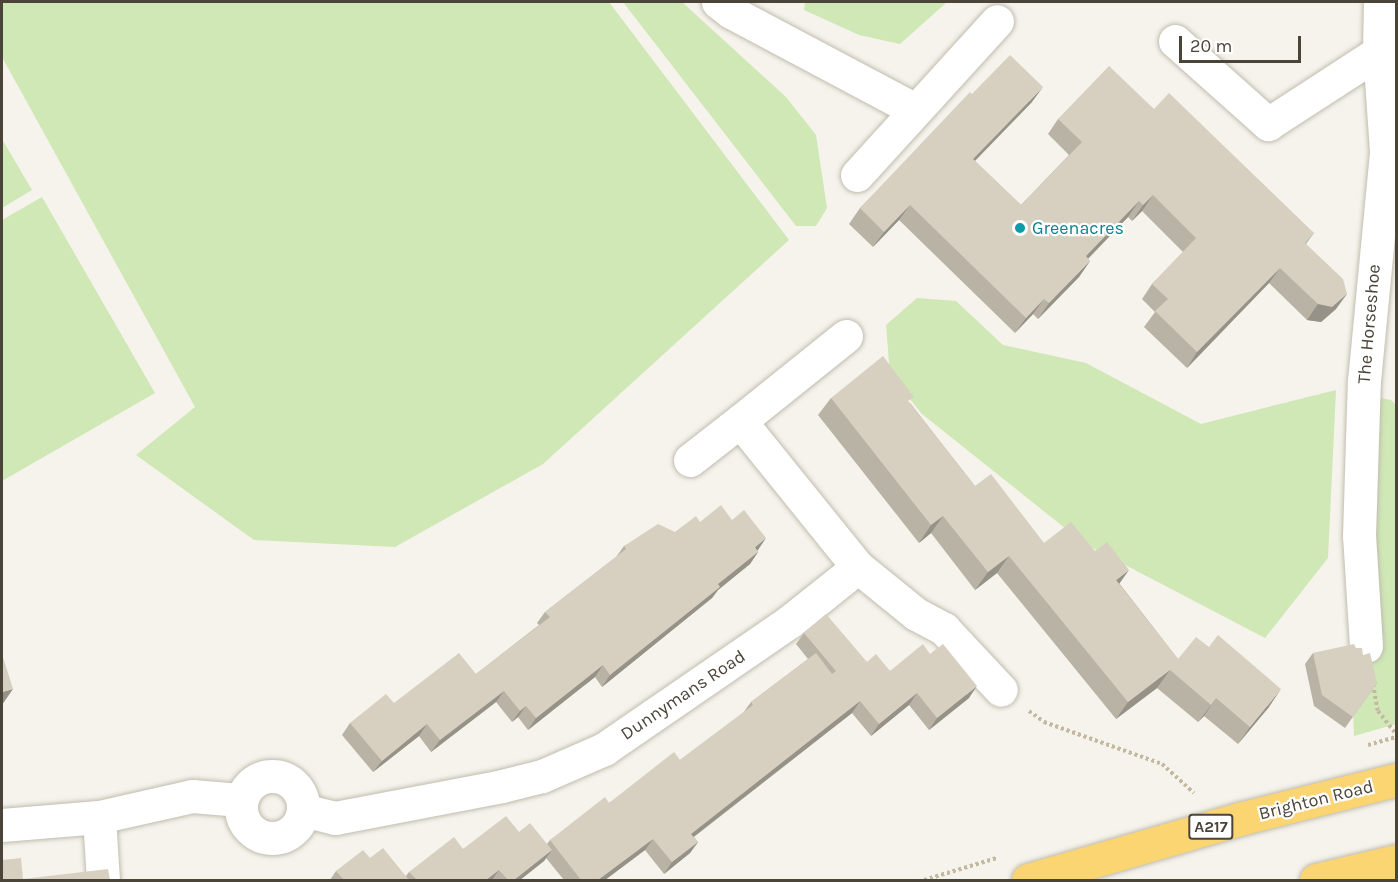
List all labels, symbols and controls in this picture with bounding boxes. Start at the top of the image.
scale bar [1182,24,1304,62]
text: 20 m [1190,35,1232,57]
place label: Greenacres [1032,217,1124,239]
marker: Greenacres [1013,221,1027,235]
street label: The Horseshoe [1353,263,1385,385]
street label: Dunnymans Road [617,645,749,745]
street label: Brighton Road [1256,775,1376,825]
road number: A217 [1187,814,1235,840]

